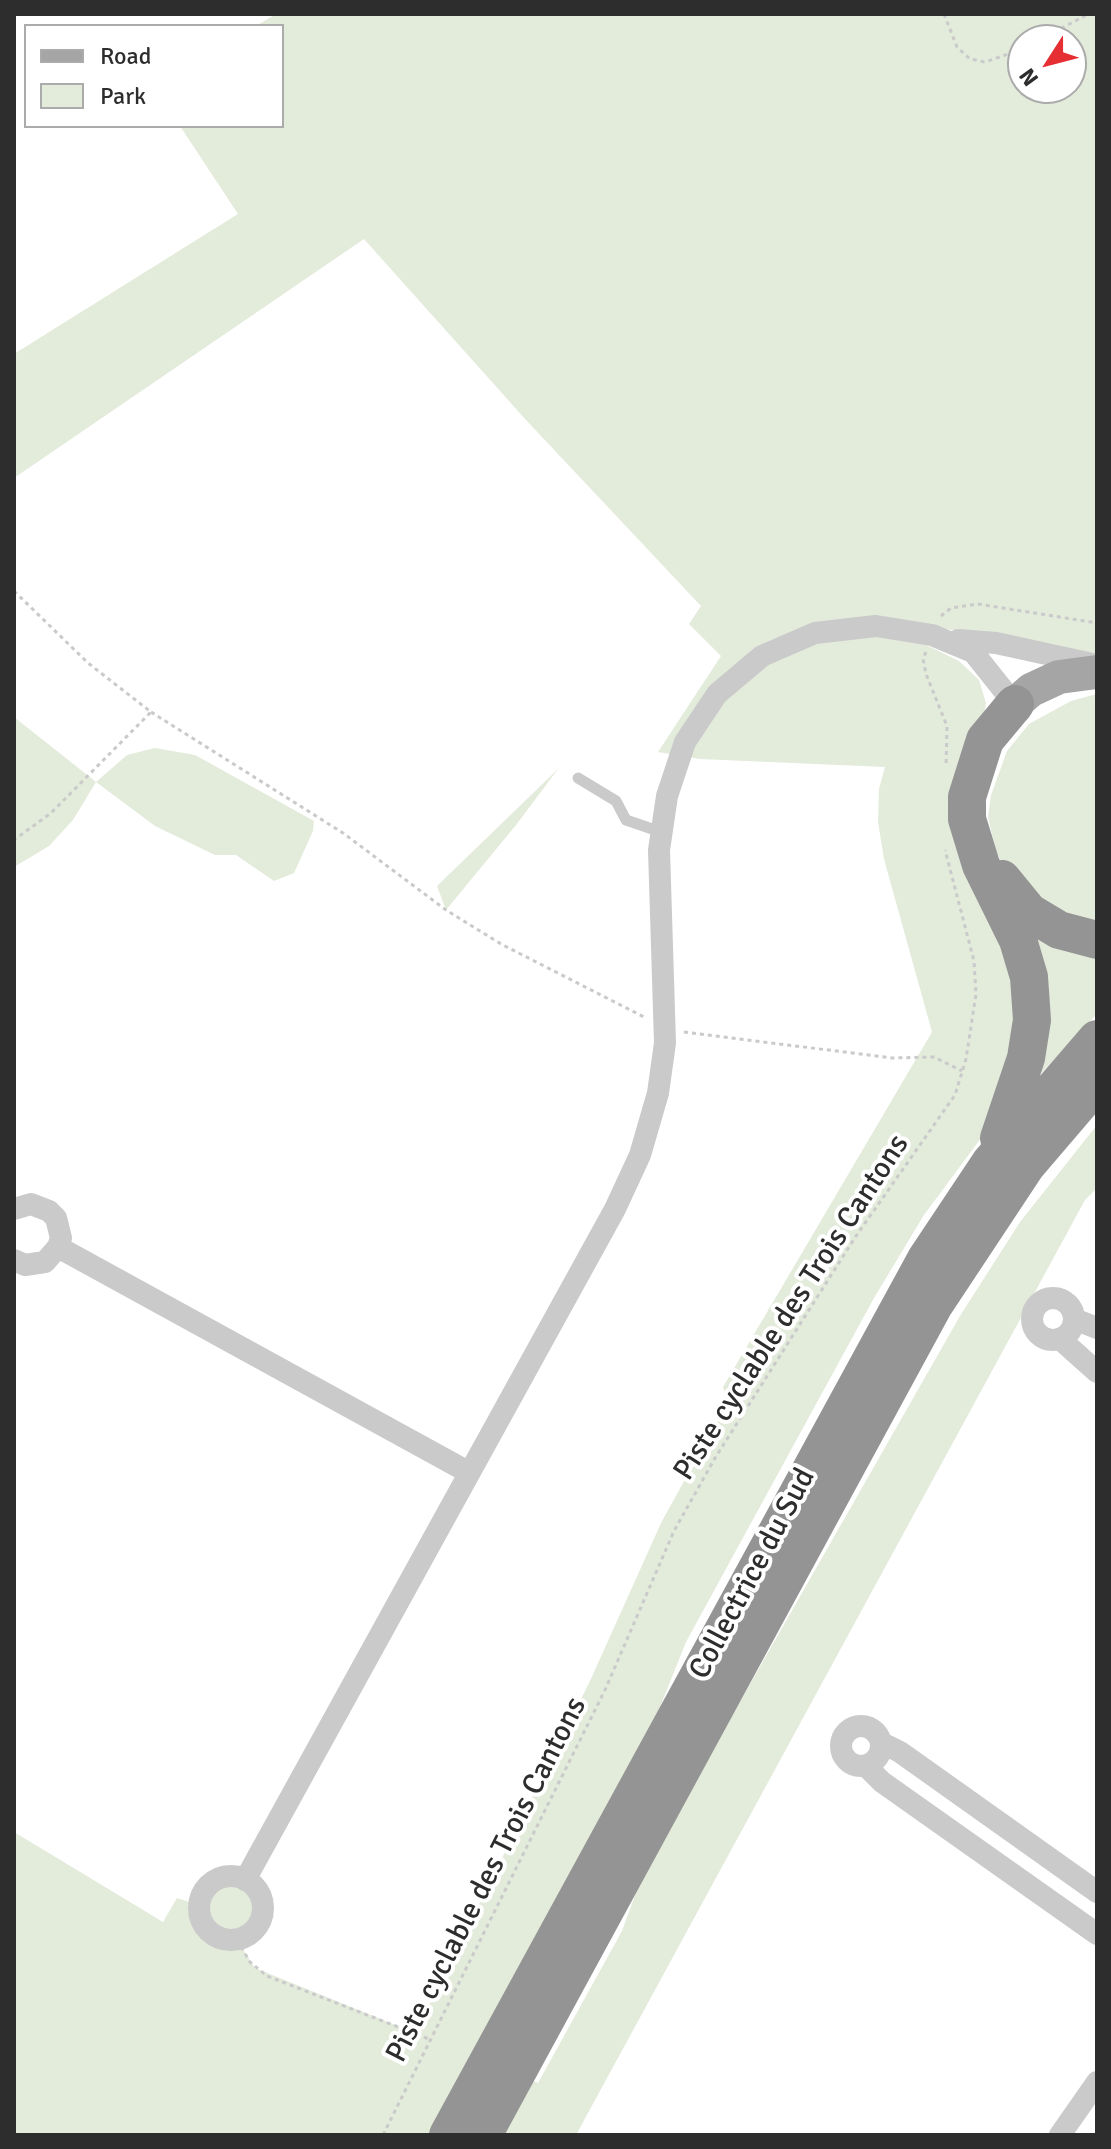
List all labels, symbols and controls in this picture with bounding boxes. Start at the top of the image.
legend [24,24,284,128]
north arrow [1007,24,1087,104]
text: Road [100,41,151,71]
text: N [1013,63,1044,91]
text: Park [100,81,146,111]
street label: Piste cyclable des Trois Cantons [667,1128,917,1488]
street label: Collectrice du Sud [682,1463,824,1685]
street label: Piste cyclable des Trois Cantons [379,1692,595,2068]

